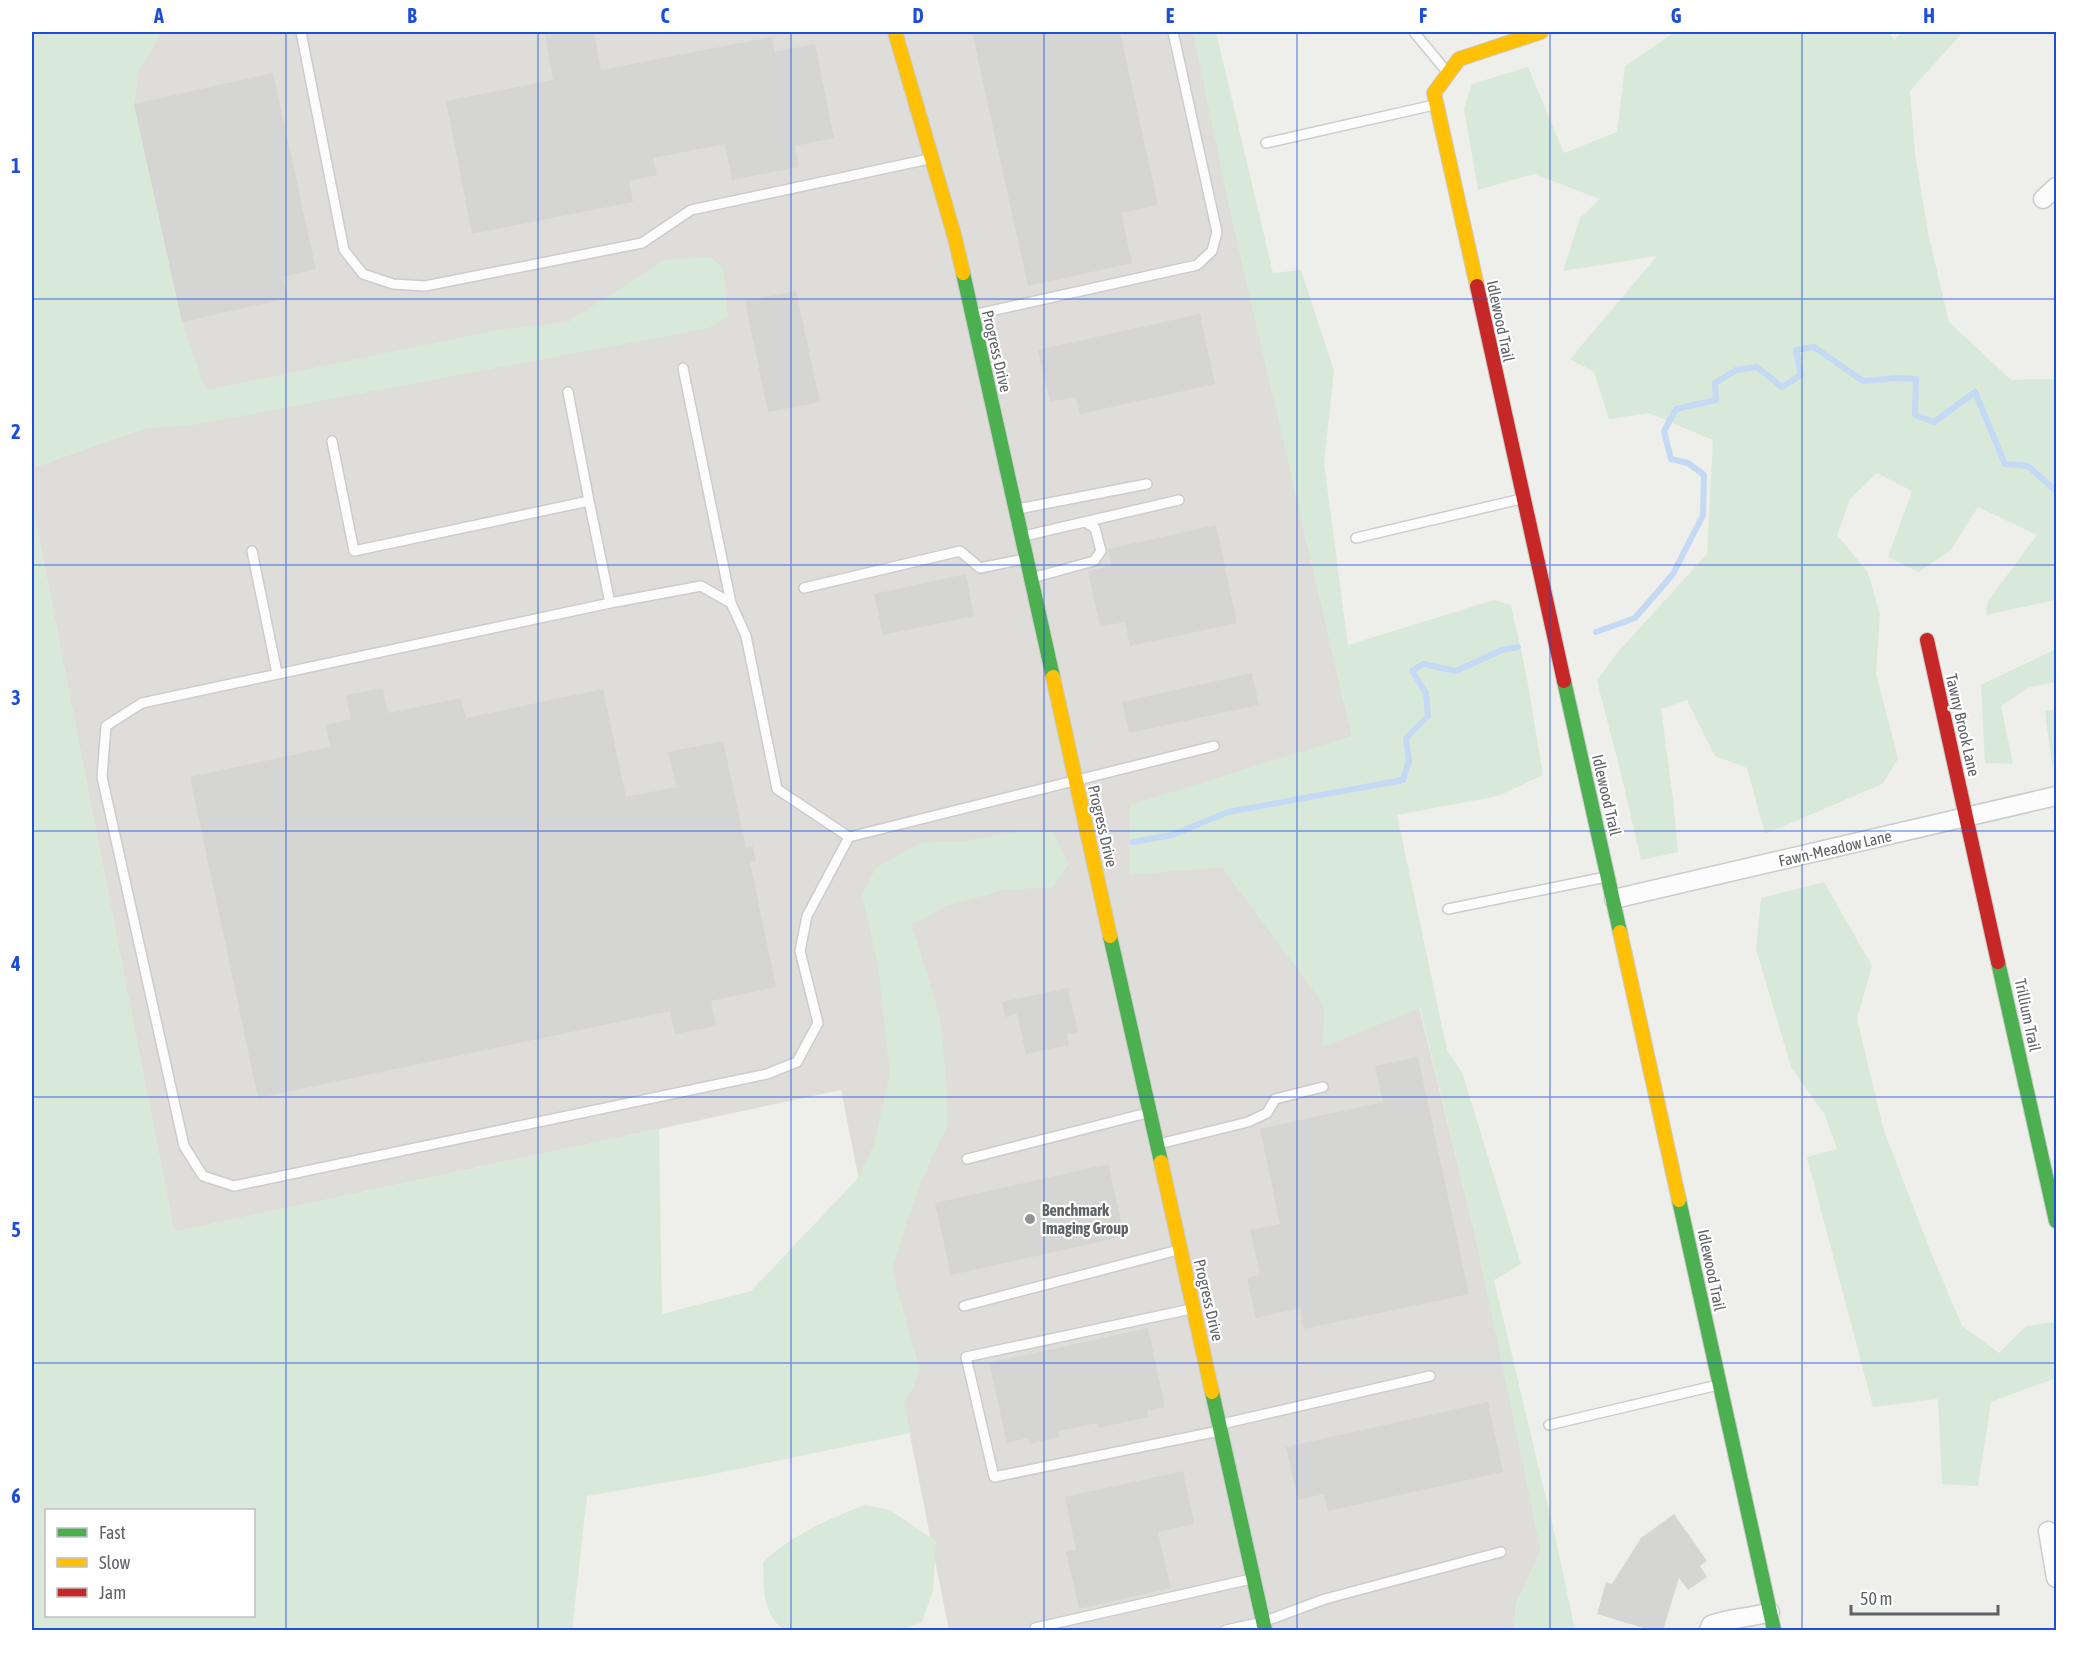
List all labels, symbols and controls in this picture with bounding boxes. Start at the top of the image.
text: A [153,4,164,27]
text: B [407,4,417,27]
text: C [661,4,670,27]
text: D [912,4,924,27]
text: E [1166,4,1175,27]
text: F [1419,4,1427,27]
text: G [1671,4,1682,27]
text: H [1923,4,1935,27]
text: 1 [11,154,21,177]
street label: Idlewood Trail [1484,279,1519,364]
street label: Progress Drive [978,308,1015,394]
text: 2 [11,420,21,443]
street label: Tawny Brook Lane [1941,672,1984,778]
text: 3 [11,686,21,709]
street label: Idlewood Trail [1589,753,1625,838]
street label: Progress Drive [1084,783,1121,869]
street label: Fawn-Meadow Lane [1777,826,1893,870]
text: 4 [10,952,21,975]
street label: Trillium Trail [2012,977,2045,1054]
place label: Benchmark Imaging Group [1042,1201,1129,1237]
marker: Benchmark Imaging Group [1023,1212,1037,1226]
text: 5 [11,1218,21,1241]
street label: Idlewood Trail [1695,1228,1730,1313]
street label: Progress Drive [1190,1257,1227,1343]
text: 6 [11,1484,21,1507]
legend [45,1509,255,1617]
text: Fast [99,1522,126,1543]
text: Slow [99,1552,130,1573]
scale bar [1851,1578,1998,1616]
text: Jam [99,1582,126,1603]
text: 50 m [1860,1588,1892,1609]

